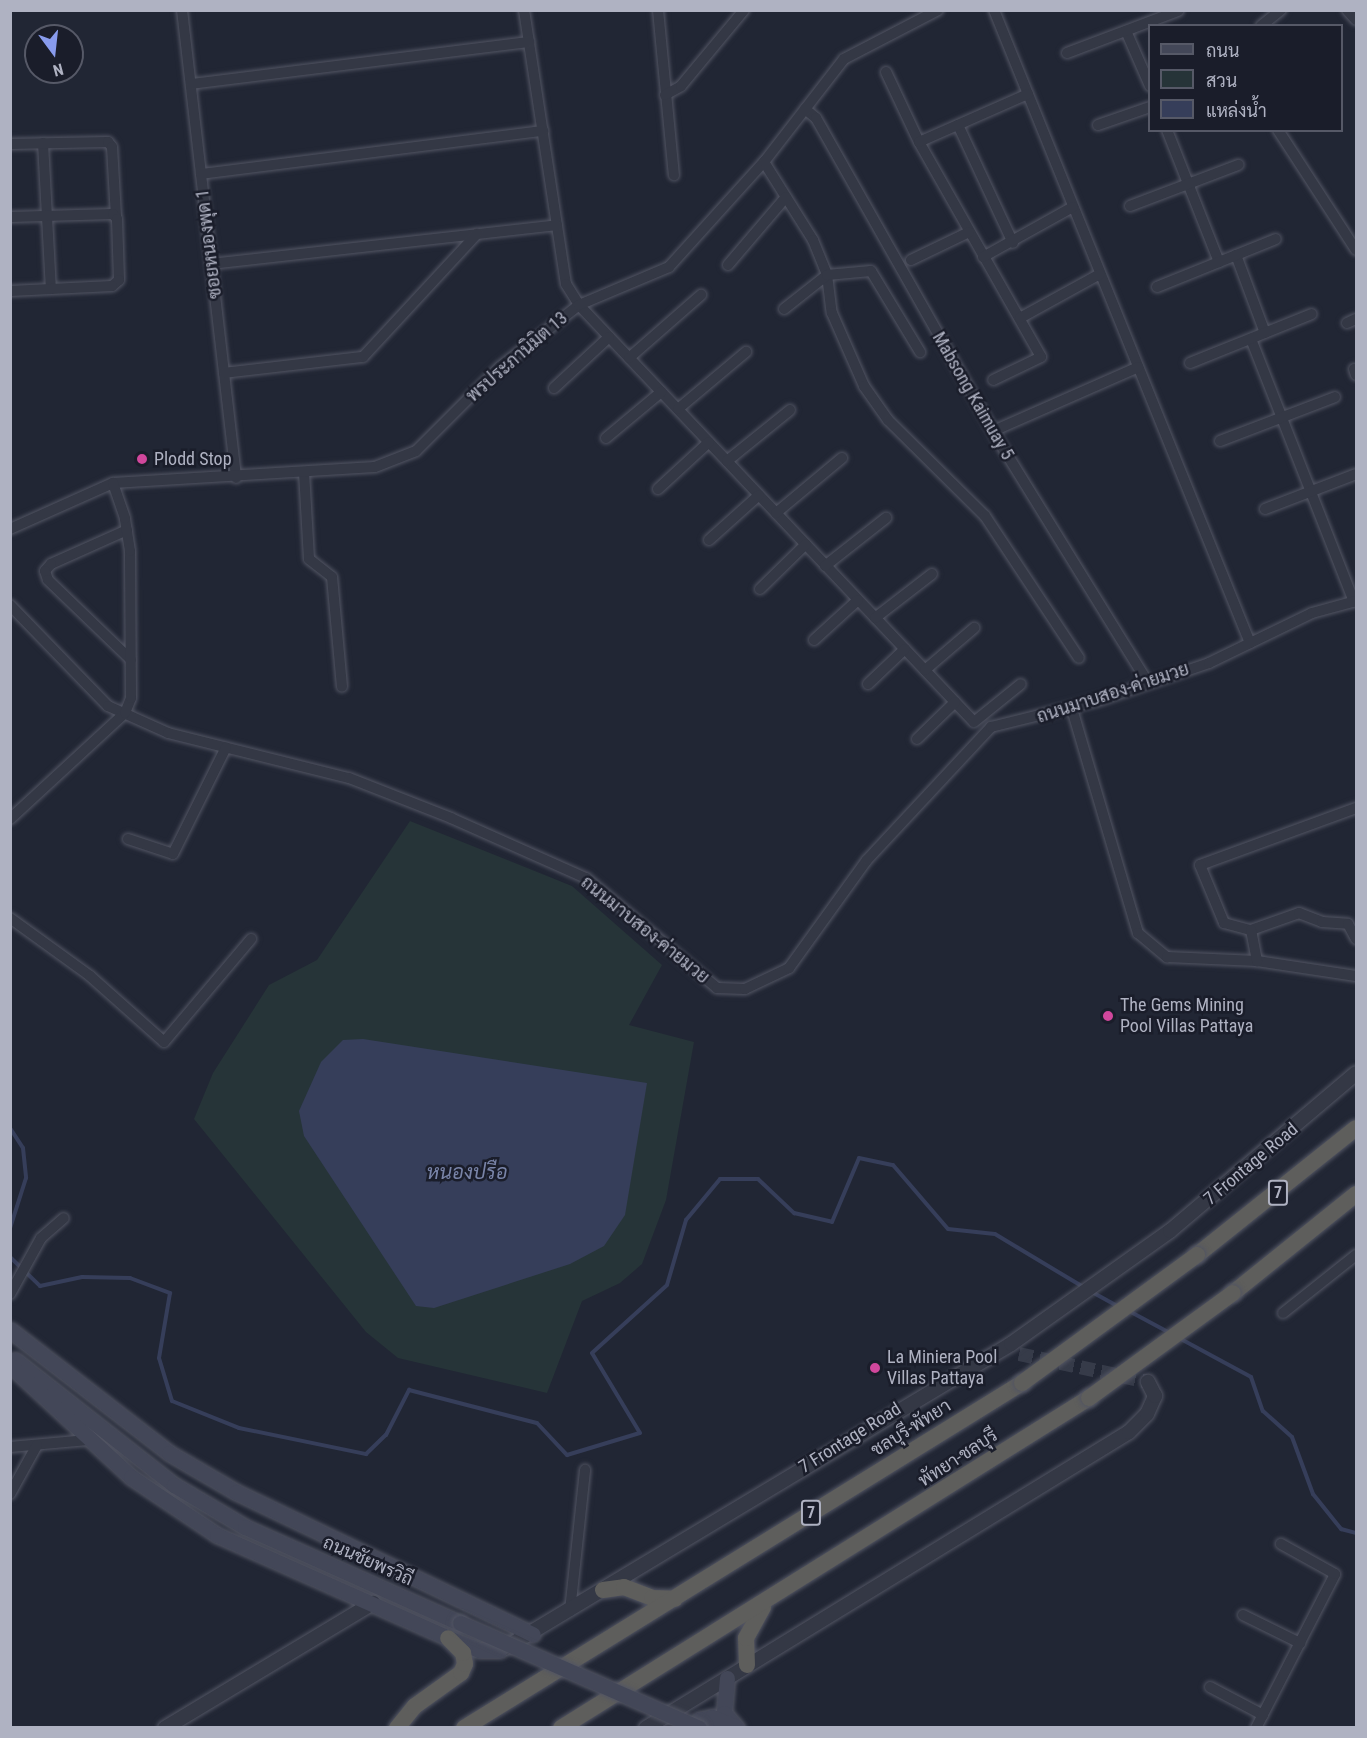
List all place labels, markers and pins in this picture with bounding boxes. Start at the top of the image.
place label: Plodd Stop [154,448,232,470]
marker: Plodd Stop [135,452,149,466]
place label: The Gems Mining Pool Villas Pattaya [1120,995,1253,1038]
marker: The Gems Mining Pool Villas Pattaya [1101,1009,1115,1023]
place label: La Miniera Pool Villas Pattaya [887,1347,997,1390]
marker: La Miniera Pool Villas Pattaya [868,1361,882,1375]

